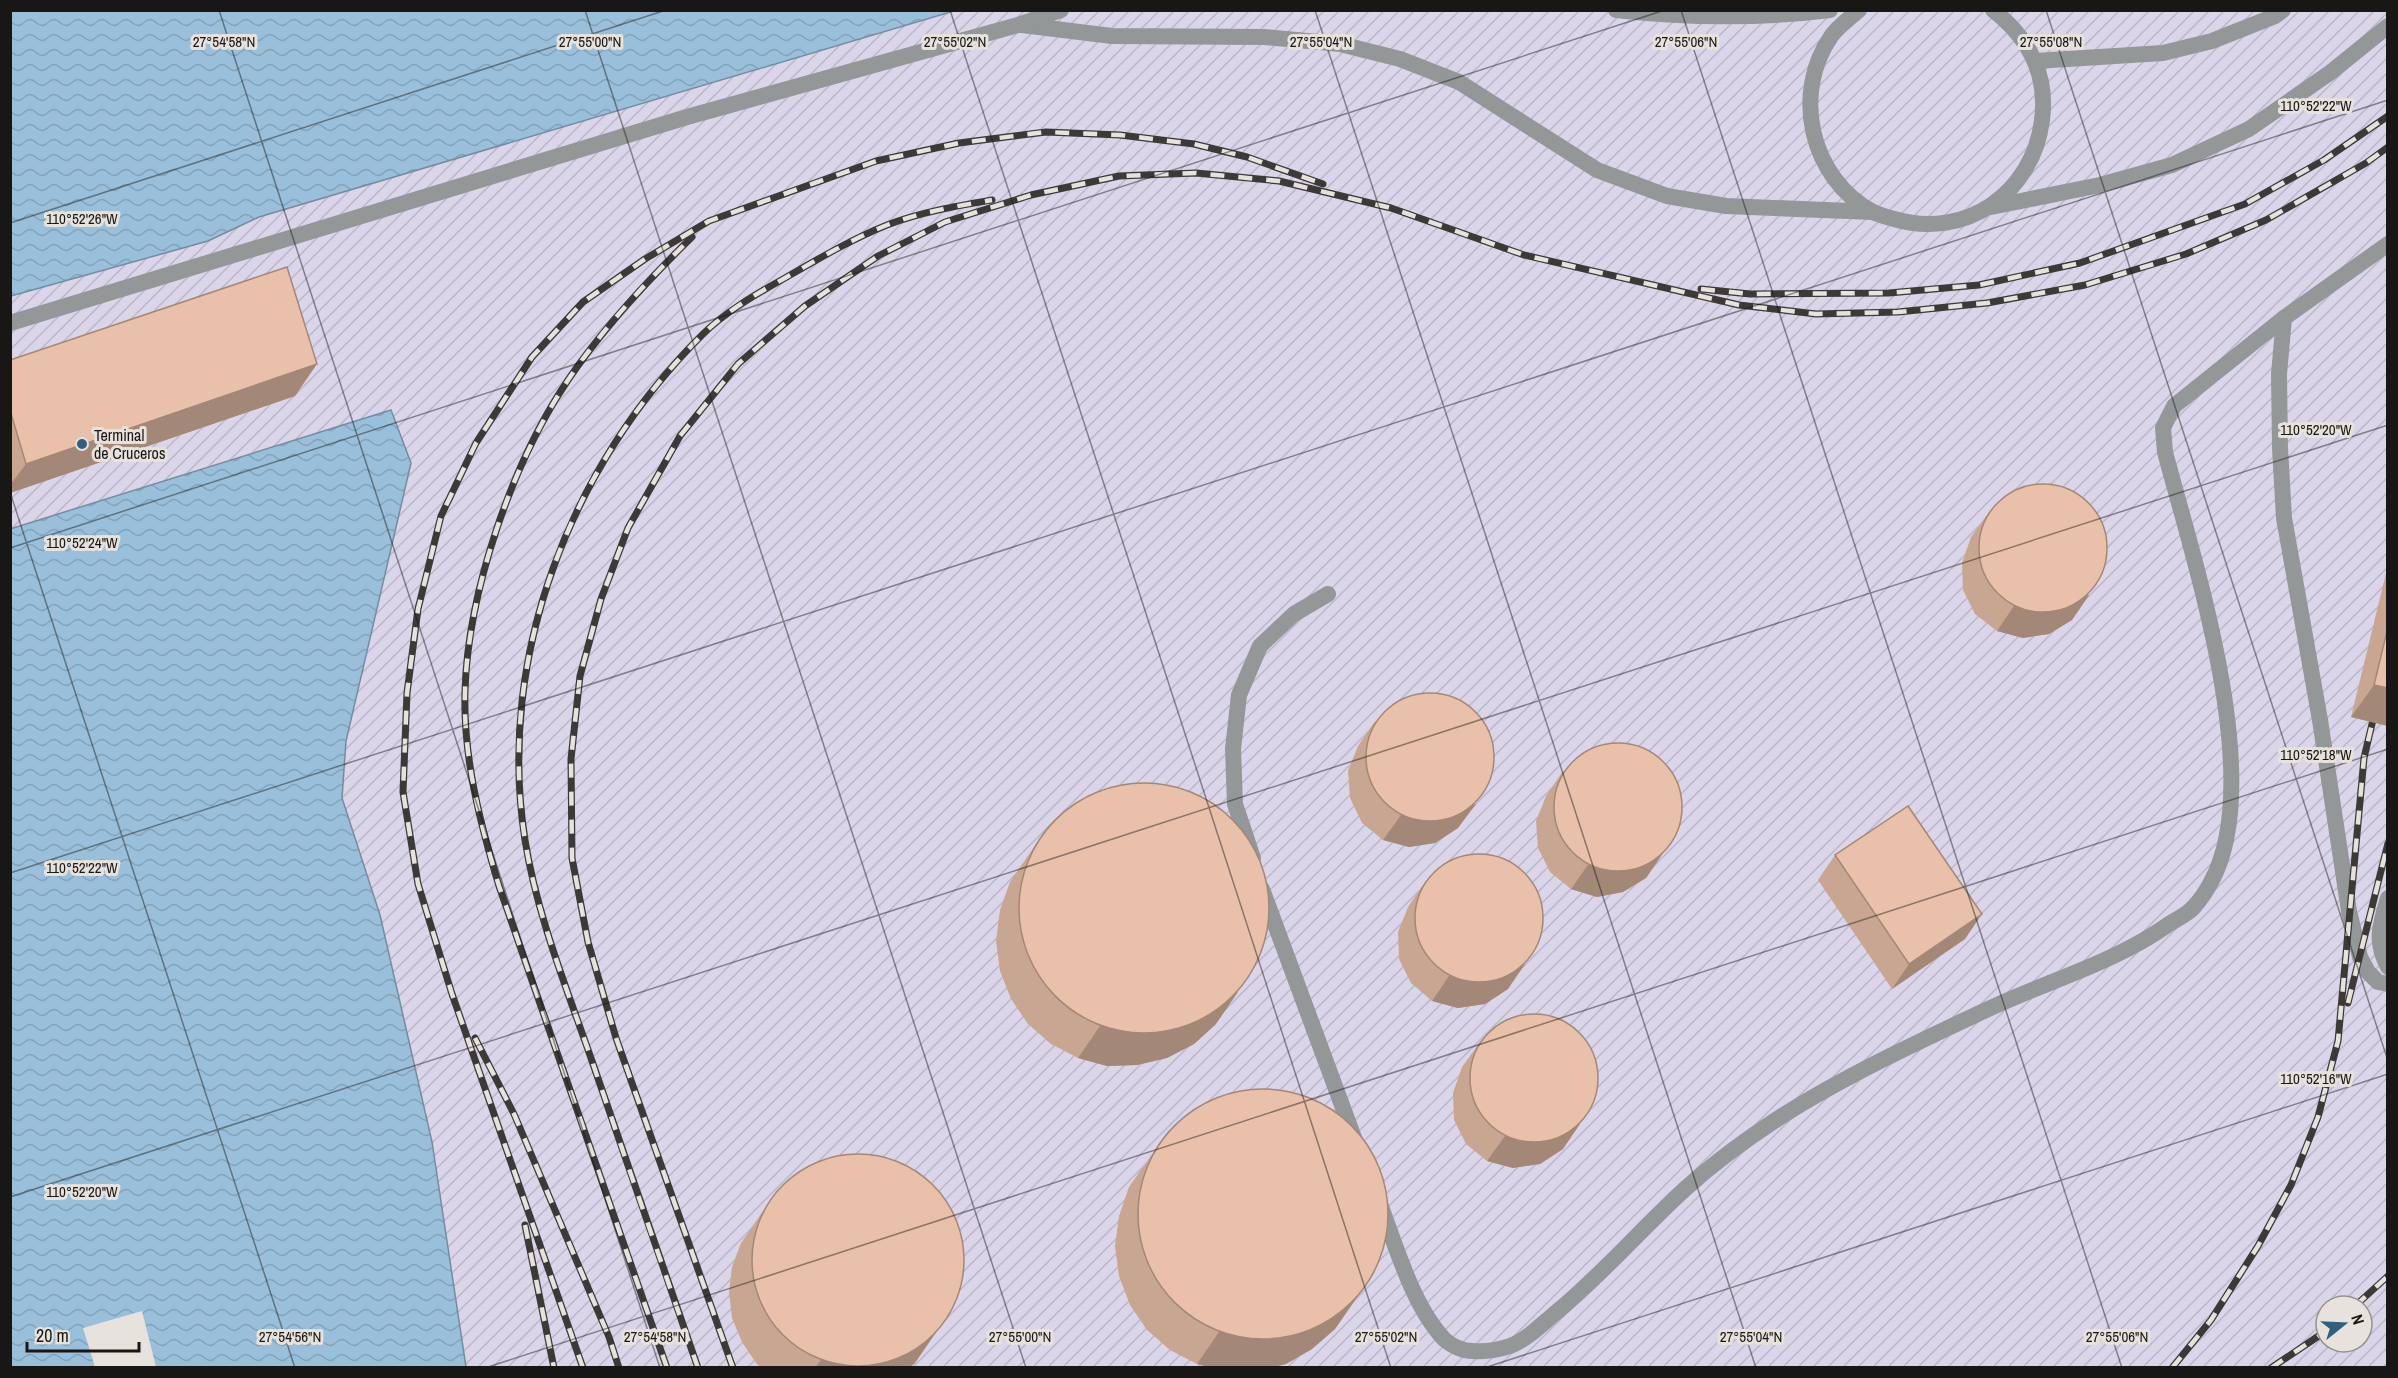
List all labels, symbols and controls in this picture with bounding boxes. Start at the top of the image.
text: 27°54'58"N [193,31,255,52]
text: 27°55'00"N [559,31,621,52]
text: 27°55'02"N [924,31,986,52]
text: 27°55'04"N [1290,31,1352,52]
text: 27°55'06"N [1655,31,1717,52]
text: 27°55'08"N [2020,31,2082,52]
text: 110°52'22"W [2280,95,2352,116]
text: 110°52'26"W [46,208,118,229]
text: 110°52'20"W [2280,419,2352,440]
place label: Terminal de Cruceros [94,424,165,464]
marker: Terminal de Cruceros [75,437,89,451]
text: 110°52'24"W [46,532,118,553]
text: 110°52'18"W [2280,744,2352,765]
text: 110°52'22"W [46,857,118,878]
text: 110°52'16"W [2280,1068,2352,1089]
text: 110°52'20"W [46,1181,118,1202]
north arrow [2314,1294,2374,1354]
text: N [2346,1311,2370,1327]
scale bar [27,1315,140,1353]
text: 20 m [36,1323,69,1348]
text: 27°54'56"N [259,1326,321,1347]
text: 27°54'58"N [624,1326,686,1347]
text: 27°55'00"N [989,1326,1051,1347]
text: 27°55'02"N [1355,1326,1417,1347]
text: 27°55'04"N [1720,1326,1782,1347]
text: 27°55'06"N [2086,1326,2148,1347]

